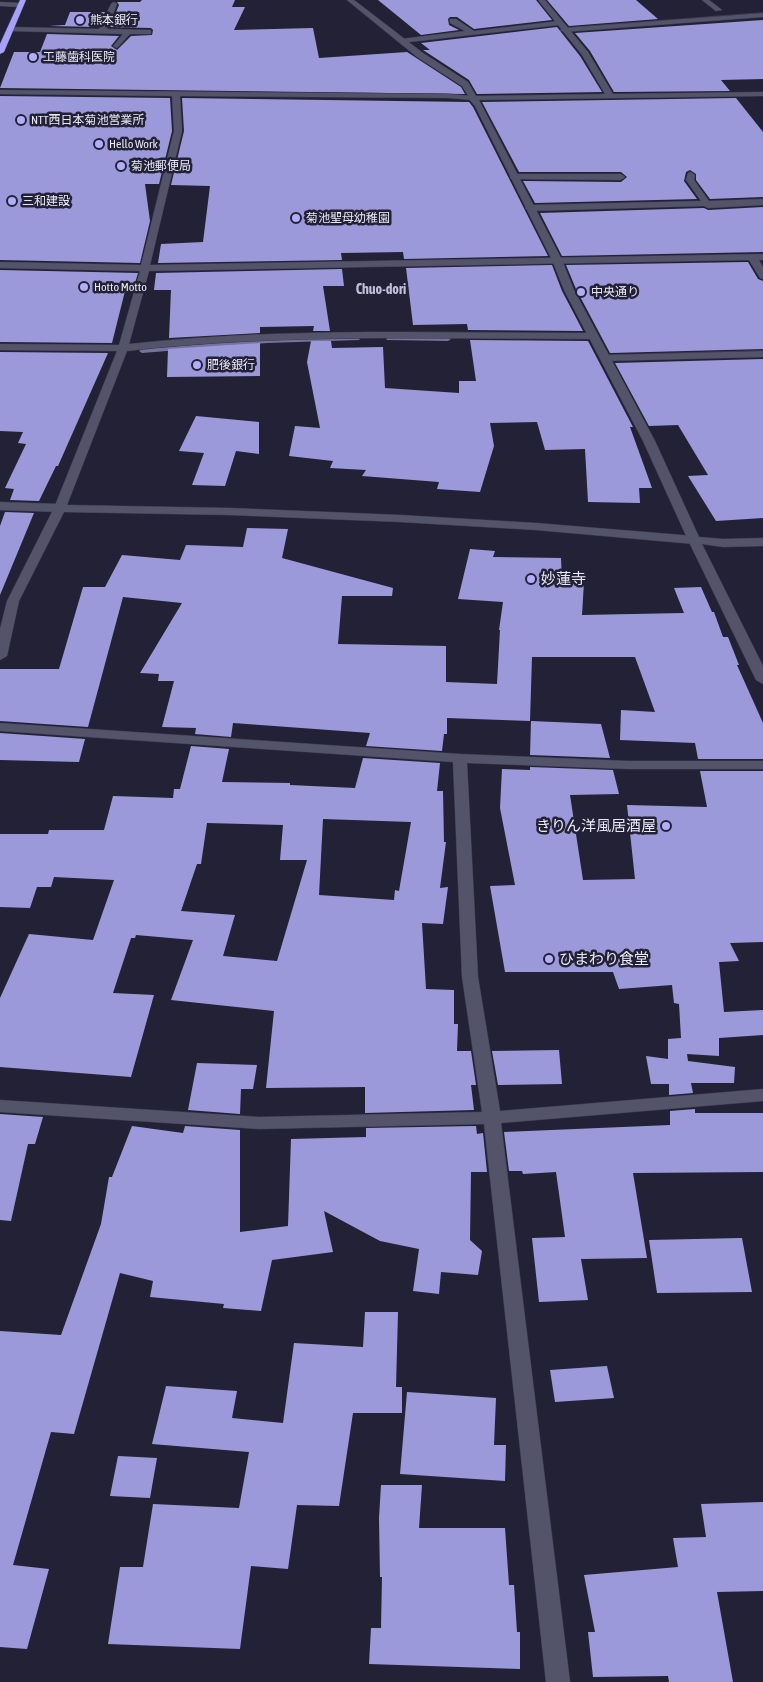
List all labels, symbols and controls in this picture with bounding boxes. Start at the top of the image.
place label: 熊本銀行 [90,13,138,27]
marker: 熊本銀行 [74,14,86,26]
place label: 工藤歯科医院 [43,50,115,64]
marker: 工藤歯科医院 [27,51,39,63]
place label: NTT西日本菊池営業所 [31,113,145,127]
marker: NTT西日本菊池営業所 [15,114,27,126]
place label: Hello Work [109,137,158,151]
marker: Hello Work [93,138,105,150]
place label: 菊池郵便局 [131,159,191,173]
marker: 菊池郵便局 [115,160,127,172]
place label: 三和建設 [22,194,70,208]
marker: 三和建設 [6,195,18,207]
place label: 菊池聖母幼稚園 [306,211,390,225]
marker: 菊池聖母幼稚園 [290,212,302,224]
place label: Hotto Motto [94,280,147,294]
marker: Hotto Motto [78,281,90,293]
district label: Chuo-dori [356,282,406,298]
place label: 中央通り [591,285,639,299]
marker: 中央通り [575,286,587,298]
place label: 肥後銀行 [207,358,255,372]
marker: 肥後銀行 [191,359,203,371]
place label: 妙蓮寺 [541,570,586,588]
marker: 妙蓮寺 [525,573,537,585]
place label: きりん洋風居酒屋 [536,817,656,835]
marker: きりん洋風居酒屋 [660,820,672,832]
place label: ひまわり食堂 [559,950,649,968]
marker: ひまわり食堂 [543,953,555,965]

